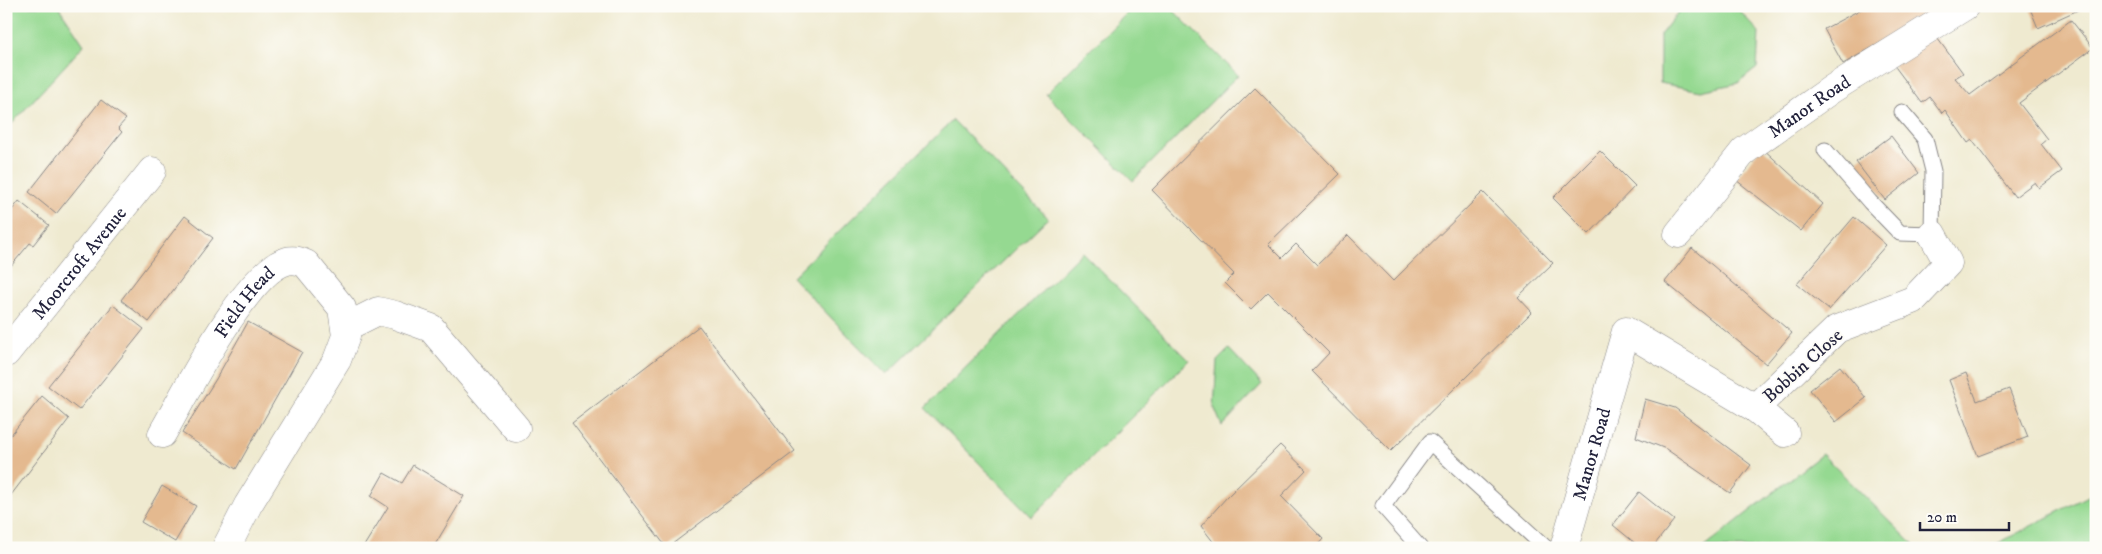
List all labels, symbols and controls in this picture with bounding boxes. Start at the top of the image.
street label: Manor Road [1764,70,1855,144]
street label: Moorcroft Avenue [28,202,132,324]
street label: Field Head [210,261,280,342]
street label: Bobbin Close [1758,324,1848,408]
street label: Manor Road [1568,405,1617,503]
scale bar [1920,499,2008,531]
text: 20 m [1927,508,1957,527]

